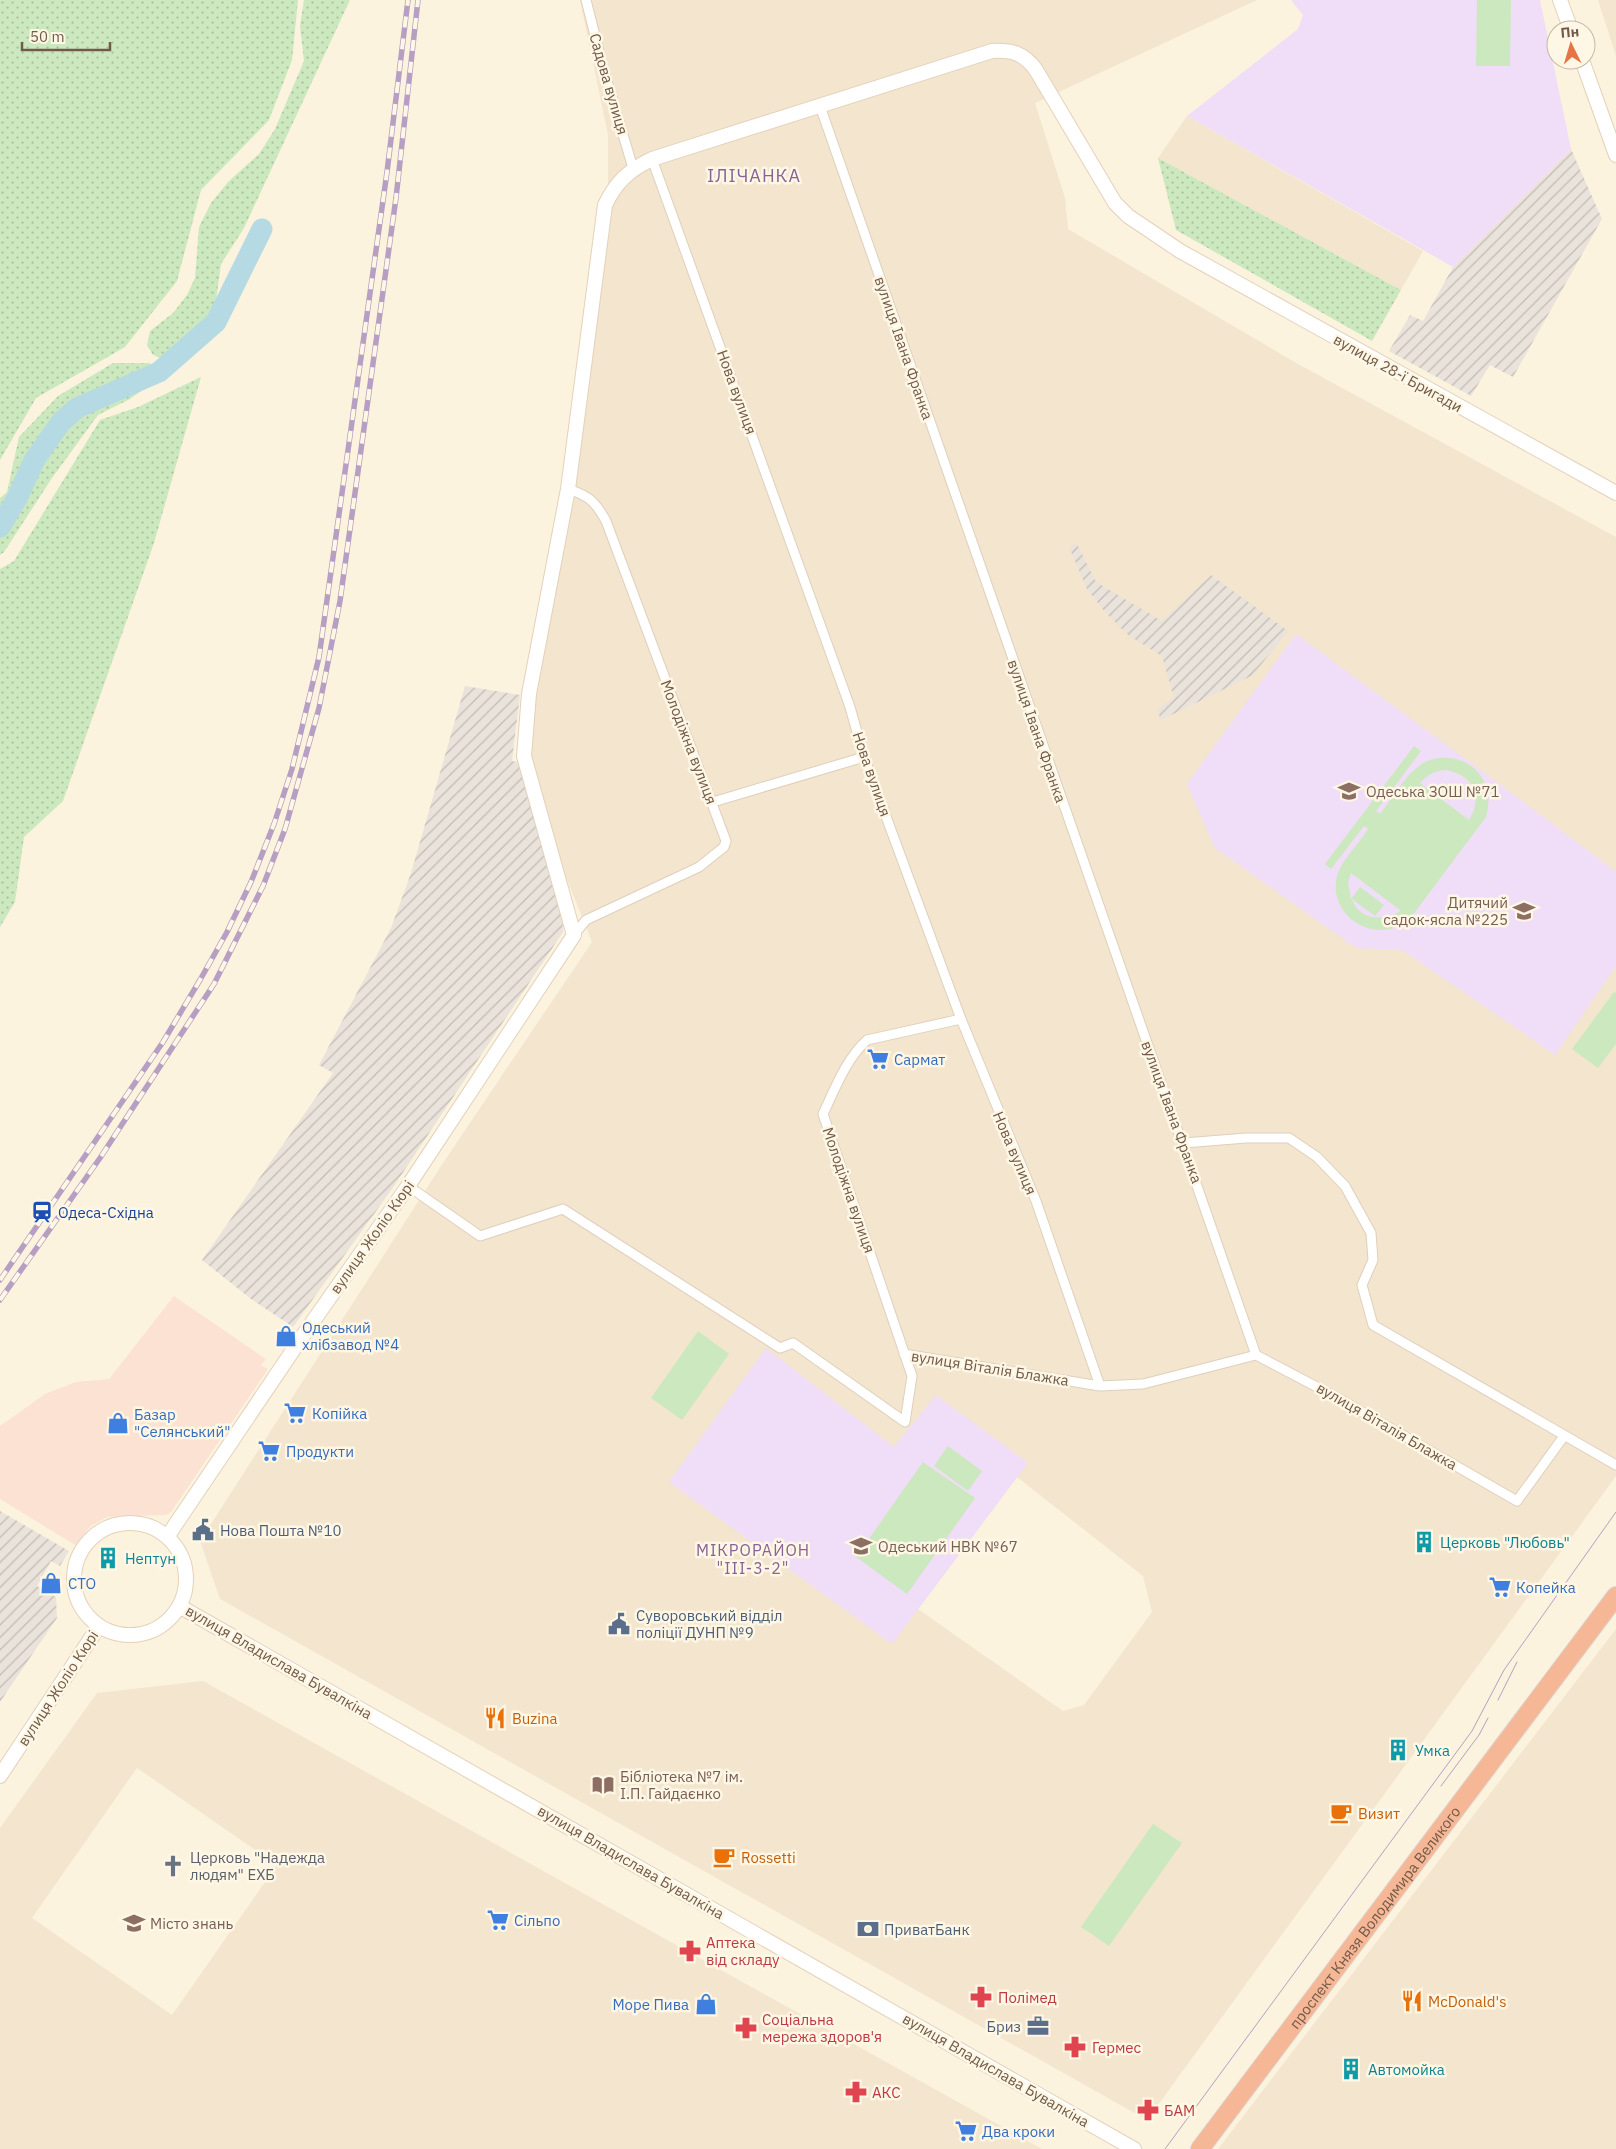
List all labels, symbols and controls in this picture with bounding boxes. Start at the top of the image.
scale bar [22,20,110,52]
north arrow [1546,20,1596,70]
text: Пн [1560,22,1580,42]
text: 50 m [30,27,65,46]
street label: Садова вулиця [585,31,633,137]
district label: ІЛІЧАНКА [707,164,801,187]
street label: вулиця Івана Франка [871,274,937,422]
street label: вулиця 28-ї Бригади [1330,330,1466,416]
street label: Нова вулиця [713,347,761,437]
street label: вулиця Івана Франка [1004,657,1070,805]
street label: Молодіжна вулиця [657,677,721,807]
street label: Нова вулиця [849,729,895,819]
school or university icon: Одеська ЗОШ №71 [1336,778,1362,804]
place label: Одеська ЗОШ №71 [1366,782,1499,801]
place label: Дитячий садок-ясла №225 [1383,893,1508,929]
school or university icon: Дитячий садок-ясла №225 [1511,898,1537,924]
street label: вулиця Івана Франка [1137,1038,1207,1186]
supermarket icon: Сармат [865,1046,891,1072]
place label: Сармат [894,1050,945,1069]
street label: Нова вулиця [989,1108,1041,1198]
street label: Молодіжна вулиця [819,1125,879,1255]
street label: вулиця Жоліо Кюрі [326,1177,418,1297]
station icon: Одеса-Східна [29,1199,55,1225]
place label: Одеса-Східна [58,1203,154,1222]
place label: Одеський хлібзавод №4 [302,1318,399,1354]
shop icon: Одеський хлібзавод №4 [273,1323,299,1349]
street label: вулиця Віталія Блажка [910,1346,1070,1390]
street label: вулиця Віталія Блажка [1313,1378,1461,1474]
supermarket icon: Копійка [282,1400,308,1426]
place label: Копійка [312,1404,367,1423]
place label: Базар "Селянський" [134,1405,231,1441]
shop icon: Базар "Селянський" [105,1410,131,1436]
supermarket icon: Продукти [256,1438,282,1464]
place label: Продукти [286,1442,354,1461]
public building icon: Нова Пошта №10 [190,1517,216,1543]
place label: Нова Пошта №10 [220,1521,341,1540]
building icon: Церковь "Любовь" [1411,1529,1437,1555]
school or university icon: Одеський НВК №67 [848,1533,874,1559]
place label: Церковь "Любовь" [1440,1533,1570,1552]
place label: Одеський НВК №67 [878,1537,1018,1556]
district label: МІКРОРАЙОН "ІІІ-3-2" [696,1540,810,1578]
building icon: Нептун [95,1545,121,1571]
place label: Нептун [125,1549,176,1568]
shop icon: СТО [38,1570,64,1596]
place label: СТО [68,1574,96,1593]
supermarket icon: Копейка [1487,1574,1513,1600]
place label: Копейка [1516,1578,1576,1597]
street label: вулиця Владислава Бувалкіна [182,1601,376,1723]
place label: Суворовський відділ поліції ДУНП №9 [636,1606,782,1642]
public building icon: Суворовський відділ поліції ДУНП №9 [606,1611,632,1637]
street label: вулиця Жоліо Кюрі [14,1627,102,1749]
restaurant icon: Buzina [482,1705,508,1731]
place label: Buzina [512,1709,558,1728]
building icon: Умка [1385,1737,1411,1763]
place label: Умка [1415,1741,1450,1760]
place label: Бібліотека №7 ім. І.П. Гайдаєнко [620,1767,743,1803]
library icon: Бібліотека №7 ім. І.П. Гайдаєнко [590,1772,616,1798]
cafe icon: Визит [1328,1800,1354,1826]
street label: вулиця Владислава Бувалкіна [534,1801,728,1923]
street label: проспект Князя Володимира Великого [1285,1802,1464,2032]
place label: Визит [1358,1804,1400,1823]
cafe icon: Rossetti [711,1844,737,1870]
place label: Церковь "Надежда людям" ЕХБ [190,1848,325,1884]
place label: Rossetti [741,1848,796,1867]
church icon: Церковь "Надежда людям" ЕХБ [160,1853,186,1879]
supermarket icon: Сільпо [485,1907,511,1933]
school or university icon: Місто знань [121,1910,147,1936]
place label: Сільпо [514,1911,560,1930]
place label: Місто знань [150,1914,234,1933]
bank icon: ПриватБанк [855,1916,881,1942]
place label: ПриватБанк [884,1920,970,1939]
place label: Аптека від складу [706,1933,780,1969]
pharmacy icon: Аптека від складу [677,1938,703,1964]
pharmacy icon: Полімед [968,1984,994,2010]
place label: Полімед [998,1988,1057,2007]
restaurant icon: McDonald's [1399,1988,1425,2014]
shop icon: Море Пива [693,1991,719,2017]
place label: McDonald's [1428,1992,1506,2011]
place label: Море Пива [612,1995,689,2014]
street label: вулиця Владислава Бувалкіна [899,2009,1093,2131]
place label: Соціальна мережа здоров'я [762,2010,882,2046]
office icon: Бриз [1025,2013,1051,2039]
pharmacy icon: Соціальна мережа здоров'я [733,2015,759,2041]
place label: Бриз [986,2017,1021,2036]
pharmacy icon: Гермес [1062,2034,1088,2060]
place label: Гермес [1092,2038,1142,2057]
building icon: Автомойка [1338,2056,1364,2082]
place label: Автомойка [1368,2060,1445,2079]
pharmacy icon: АКС [843,2079,869,2105]
place label: АКС [872,2083,900,2102]
pharmacy icon: БАМ [1135,2097,1161,2123]
place label: БАМ [1164,2101,1195,2120]
supermarket icon: Два кроки [953,2118,979,2144]
place label: Два кроки [982,2122,1055,2141]

